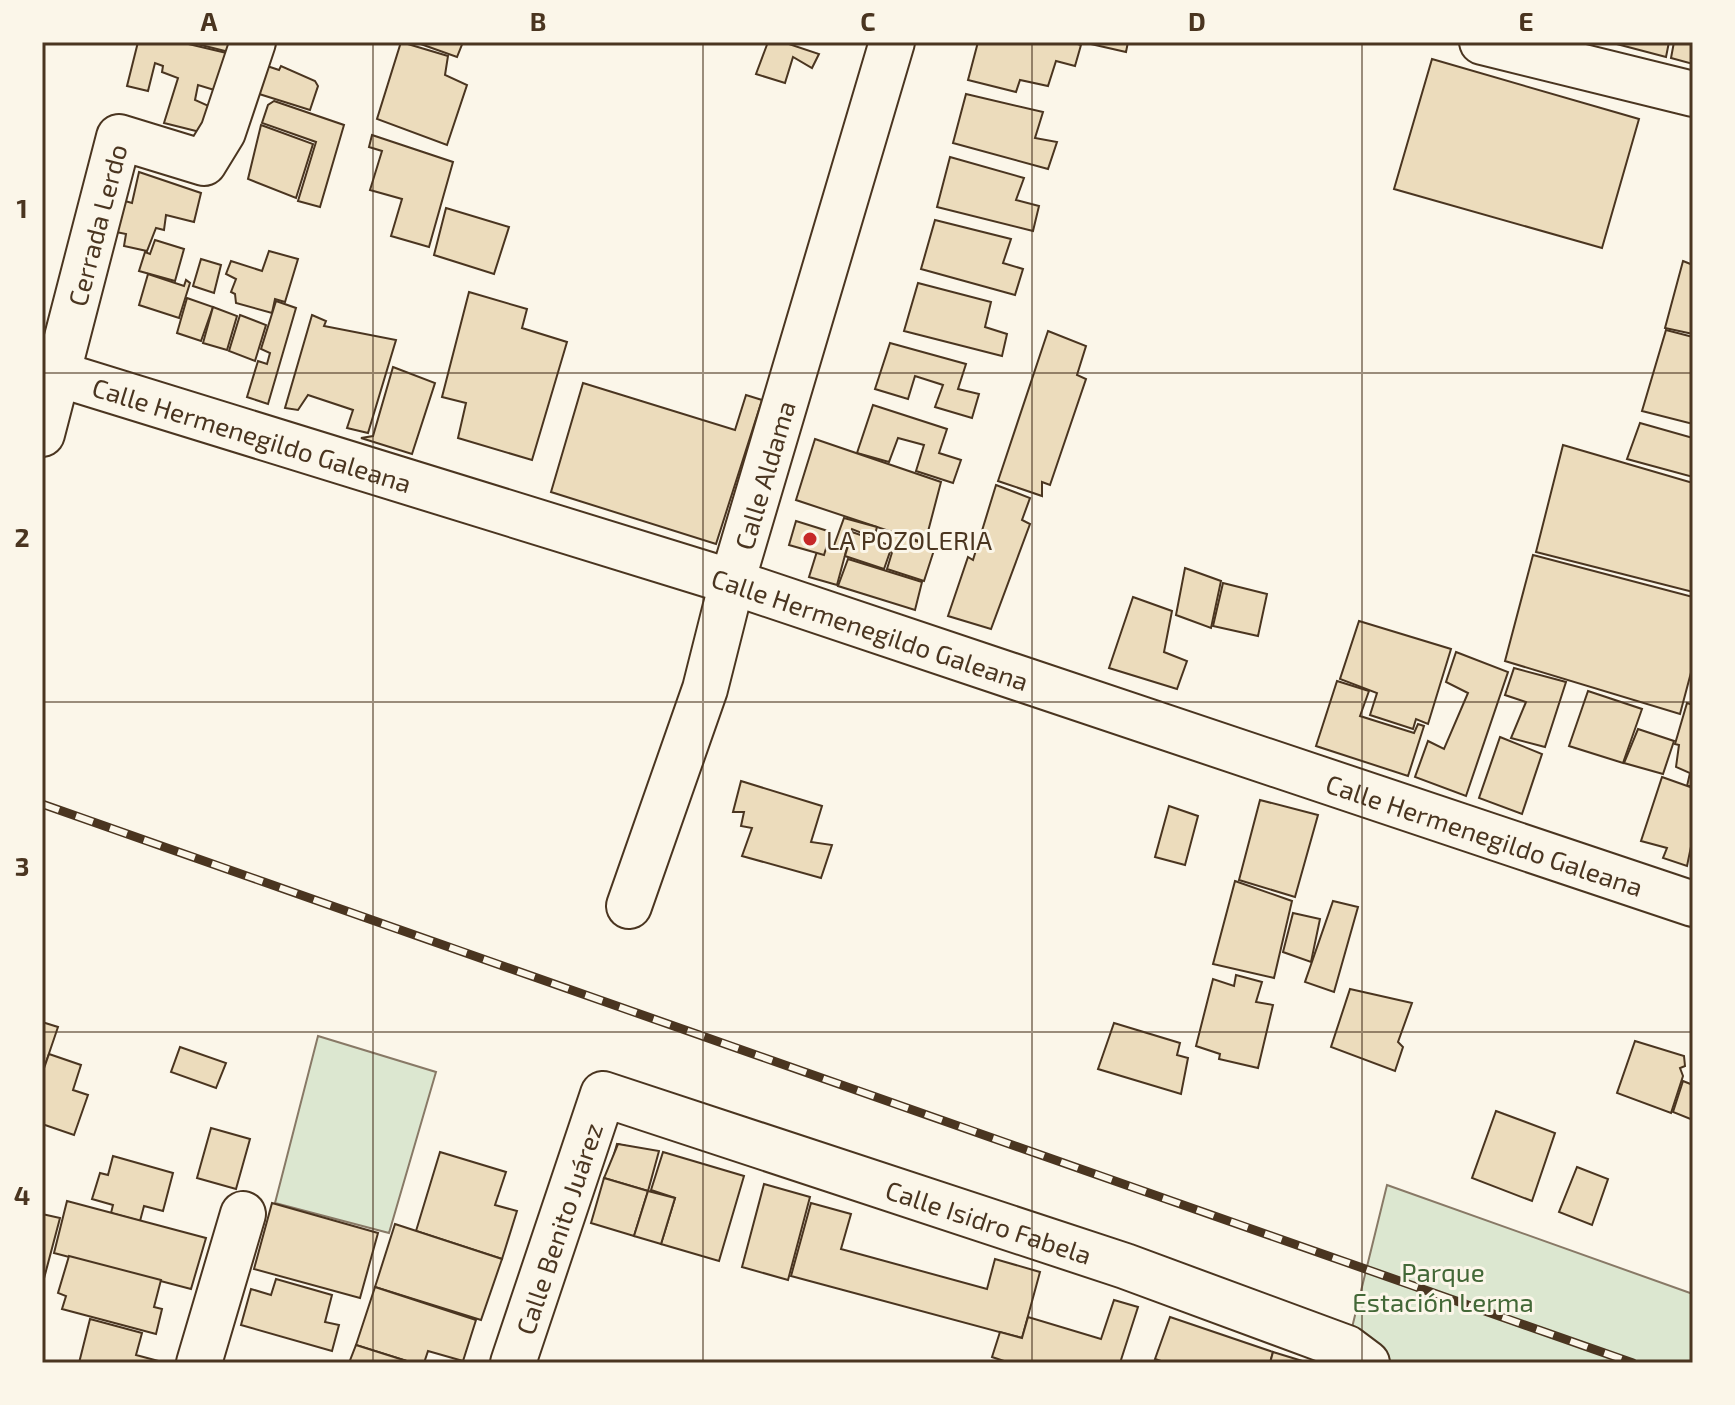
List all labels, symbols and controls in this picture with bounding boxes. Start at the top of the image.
text: A [201,5,218,36]
text: B [530,5,546,36]
text: C [860,5,876,36]
text: D [1188,5,1206,36]
text: E [1518,5,1534,36]
street label: Cerrada Lerdo [60,141,132,309]
text: 1 [16,192,28,223]
street label: Calle Hermenegildo Galeana [89,370,415,498]
street label: Calle Aldama [727,397,800,553]
text: 2 [14,521,30,552]
place label: LA POZOLERIA [826,524,992,555]
marker: LA POZOLERIA [801,530,819,548]
street label: Calle Hermenegildo Galeana [708,561,1033,696]
street label: Calle Hermenegildo Galeana [1322,767,1647,902]
text: 3 [15,850,29,881]
street label: Calle Benito Juárez [508,1119,608,1338]
street label: Calle Isidro Fabela [882,1173,1096,1270]
text: 4 [14,1179,30,1210]
park label: Parque Estación Lerma [1352,1256,1534,1317]

